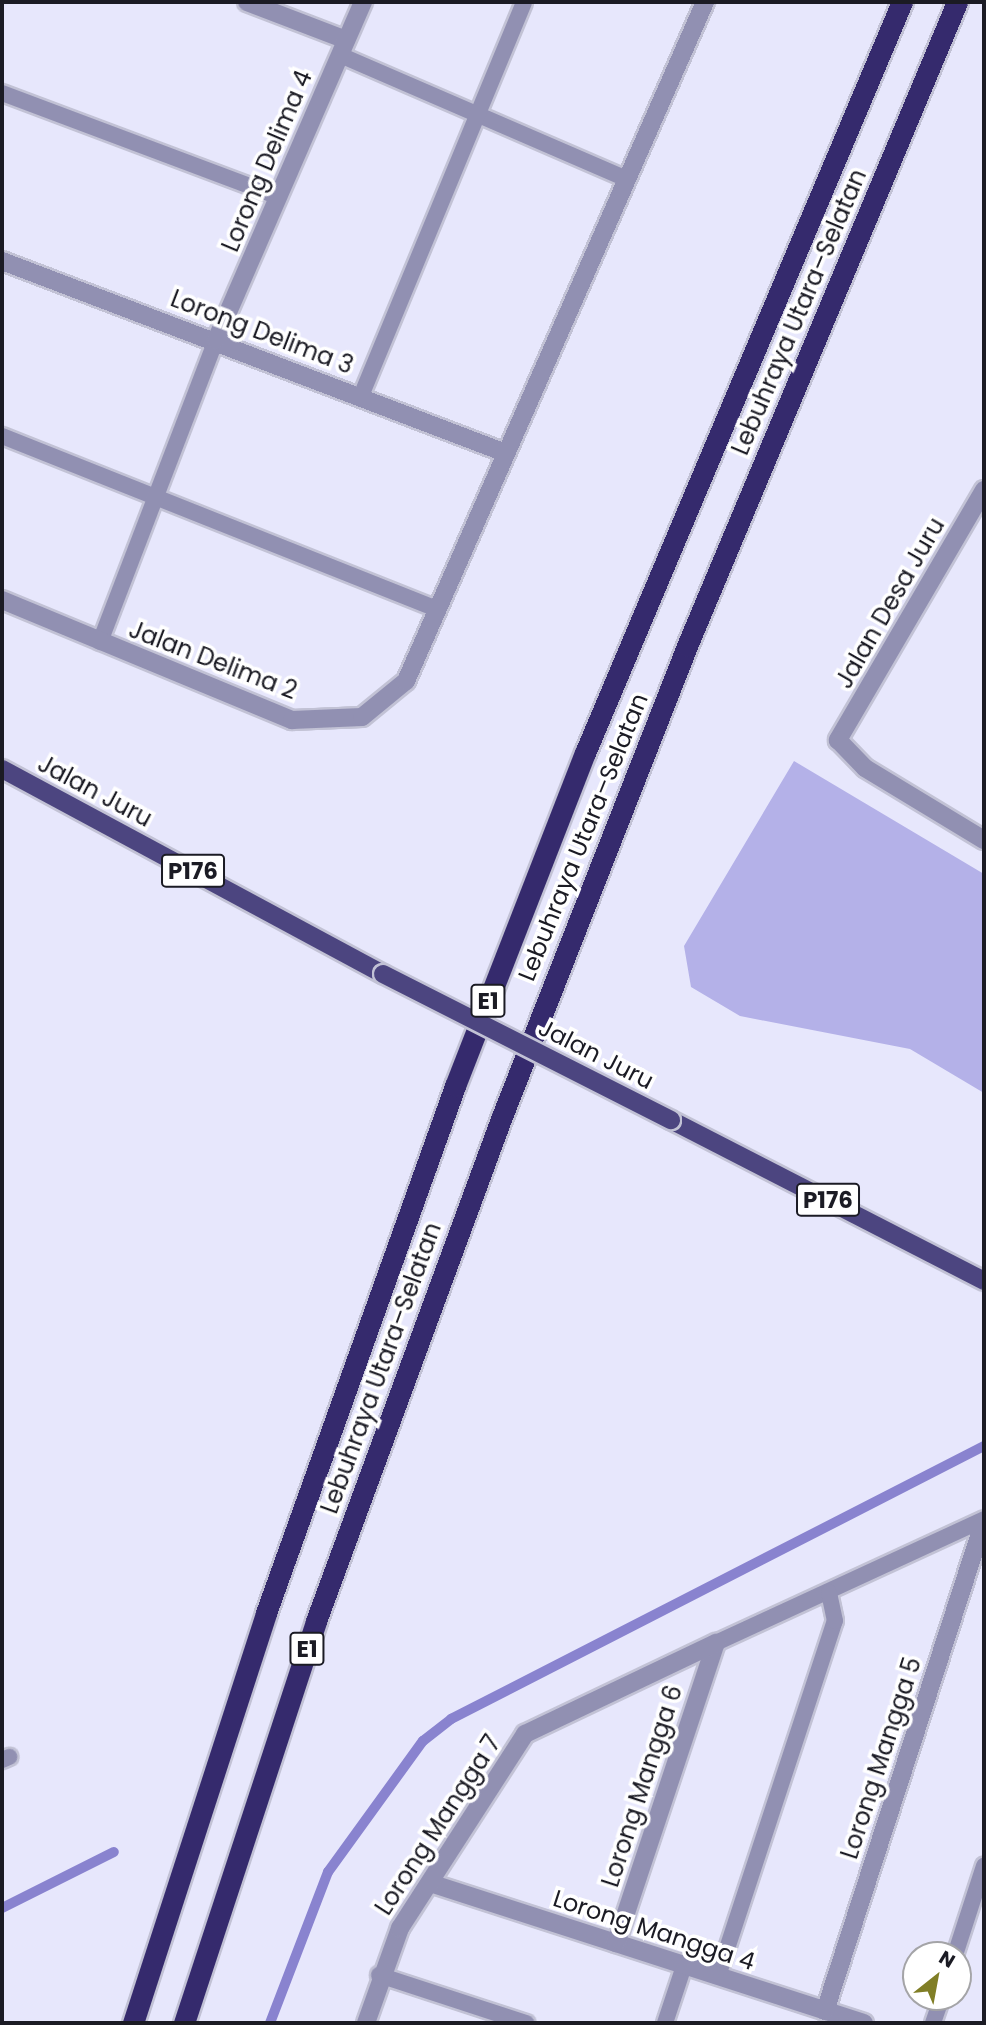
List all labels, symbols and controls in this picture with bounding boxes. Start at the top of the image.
street label: Lorong Delima 4 [216,66,318,256]
street label: Lebuhraya Utara–Selatan [726,165,872,459]
street label: Lorong Delima 3 [167,284,357,380]
street label: Jalan Desa Juru [829,513,951,693]
street label: Jalan Delima 2 [125,615,301,705]
street label: Lebuhraya Utara–Selatan [512,689,654,985]
street label: Jalan Juru [33,749,157,833]
road number: P176 [160,852,226,890]
road number: E1 [469,982,507,1020]
street label: Jalan Juru [534,1013,658,1095]
road number: P176 [795,1180,861,1219]
street label: Lebuhraya Utara–Selatan [315,1219,447,1517]
road number: E1 [288,1630,326,1668]
street label: Lorong Mangga 5 [835,1653,927,1863]
street label: Lorong Mangga 6 [596,1681,688,1891]
street label: Lorong Mangga 7 [369,1730,507,1920]
street label: Lorong Mangga 4 [549,1884,759,1976]
north arrow [902,1941,972,2011]
text: N [934,1944,960,1975]

